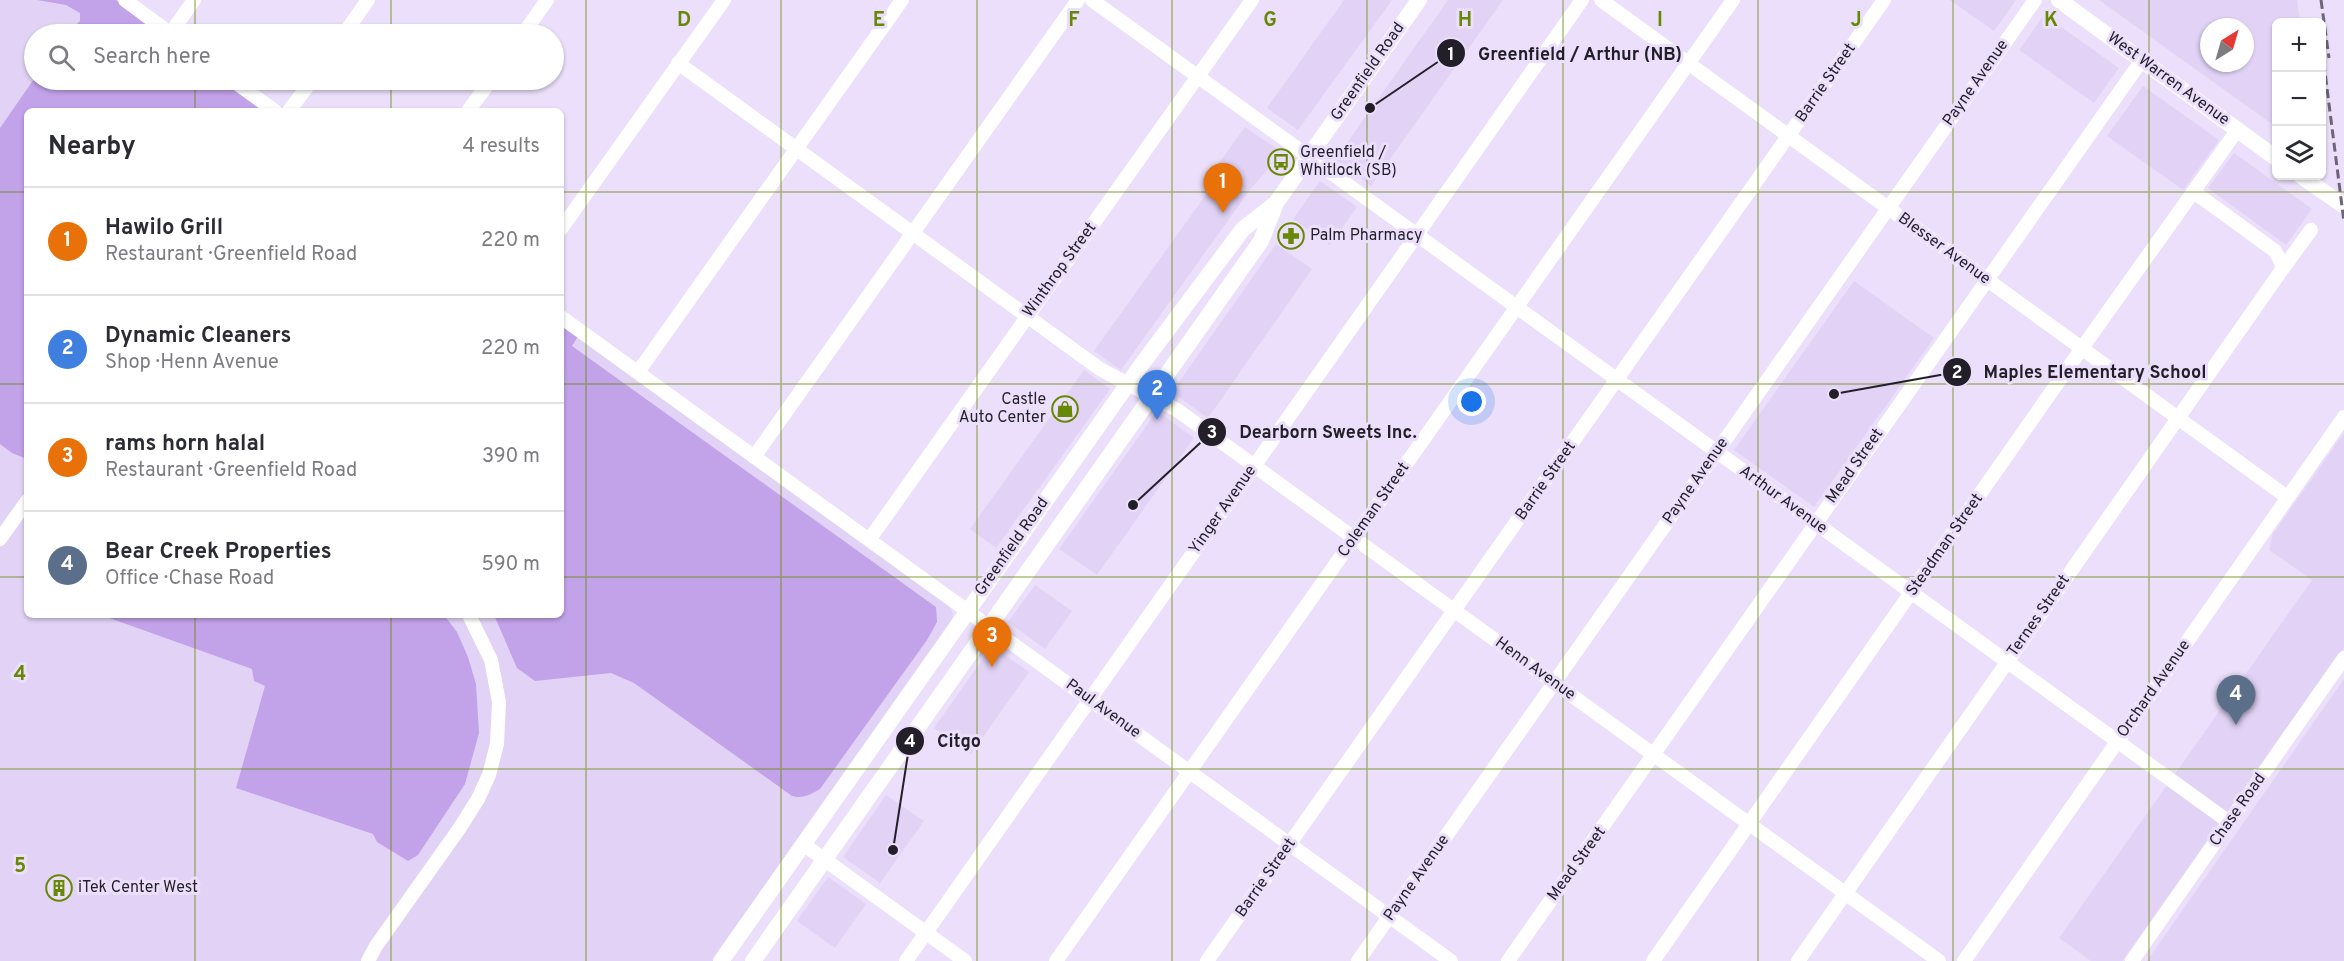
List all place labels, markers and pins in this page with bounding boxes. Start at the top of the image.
callout: Greenfield / Arthur (NB) [1436,35,1695,71]
place label: Greenfield / Whitlock (SB) [1300,143,1397,181]
bus stop icon: Greenfield / Whitlock (SB) [1266,147,1296,177]
pin: 1 [1204,164,1242,213]
pharmacy icon: Palm Pharmacy [1276,221,1306,251]
place label: Palm Pharmacy [1310,226,1423,246]
callout: Maples Elementary School [1942,354,2218,390]
pin: 2 [1138,370,1176,420]
place label: Castle Auto Center [959,390,1046,428]
shop icon: Castle Auto Center [1050,394,1080,424]
callout: Dearborn Sweets Inc. [1197,414,1429,450]
pin: 3 [972,618,1012,667]
pin: 4 [2216,676,2256,725]
callout: Citgo [895,723,993,759]
building icon: iTek Center West [44,873,74,903]
place label: iTek Center West [78,878,198,898]

